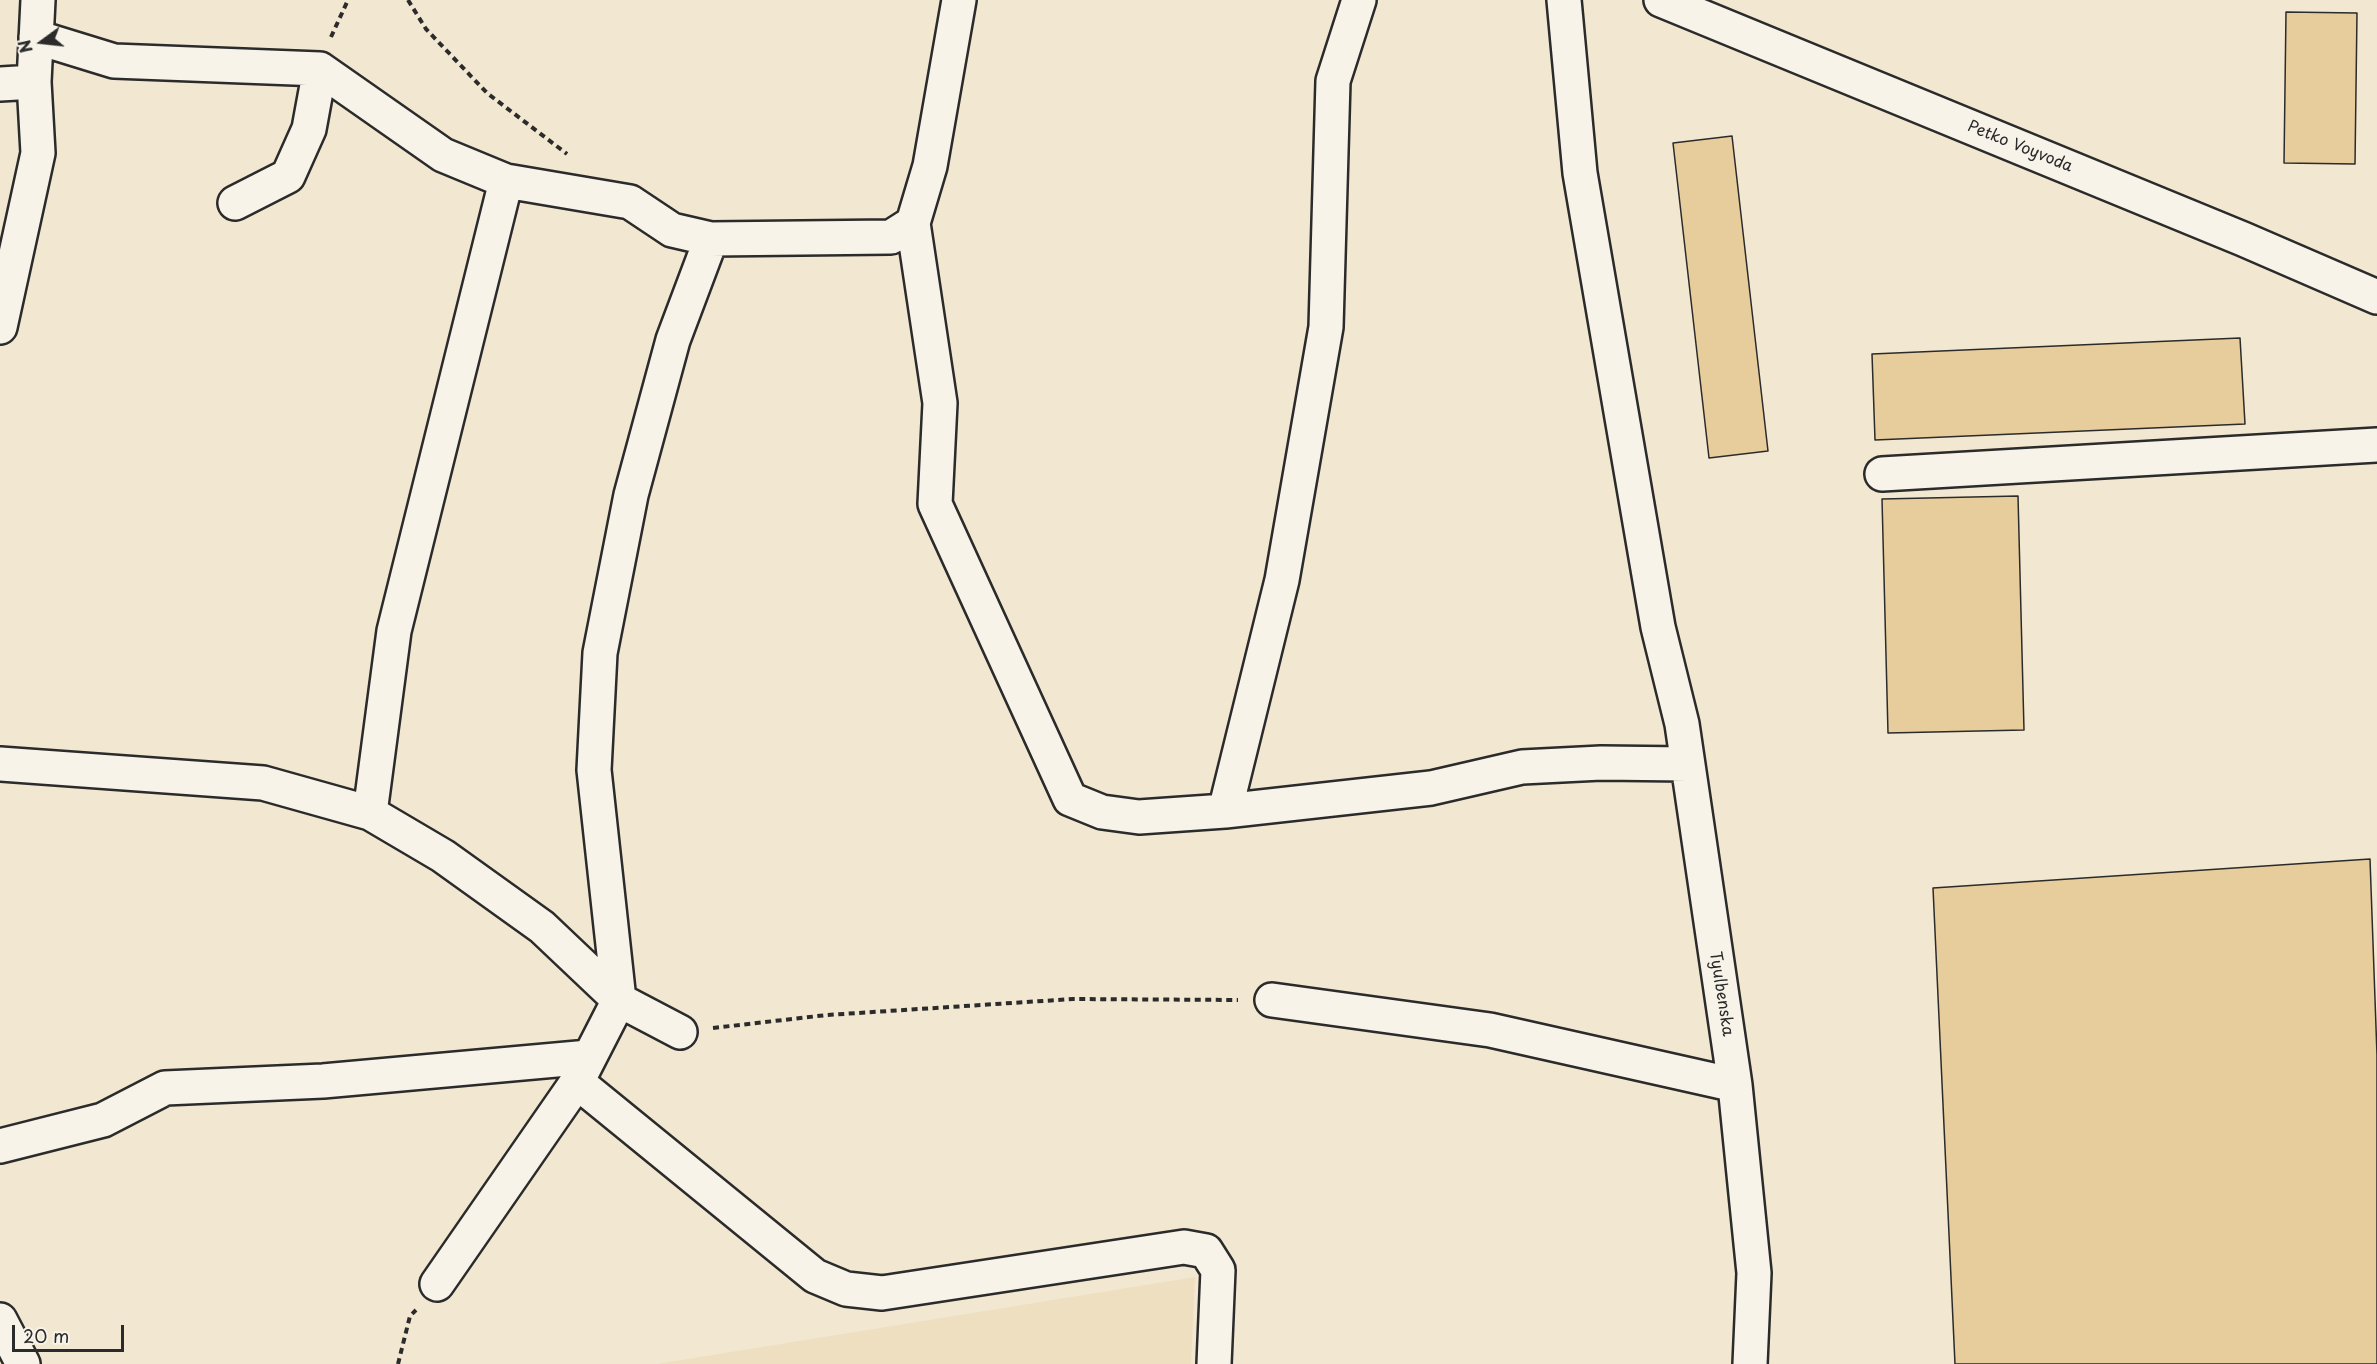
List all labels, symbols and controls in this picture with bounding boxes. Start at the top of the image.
north arrow [12,12,72,72]
text: N [11,37,38,56]
street label: Petko Voyvoda [1965,117,2075,177]
street label: Tyulbenska [1705,950,1737,1038]
scale bar [15,1313,128,1351]
text: 20 m [23,1322,69,1349]

